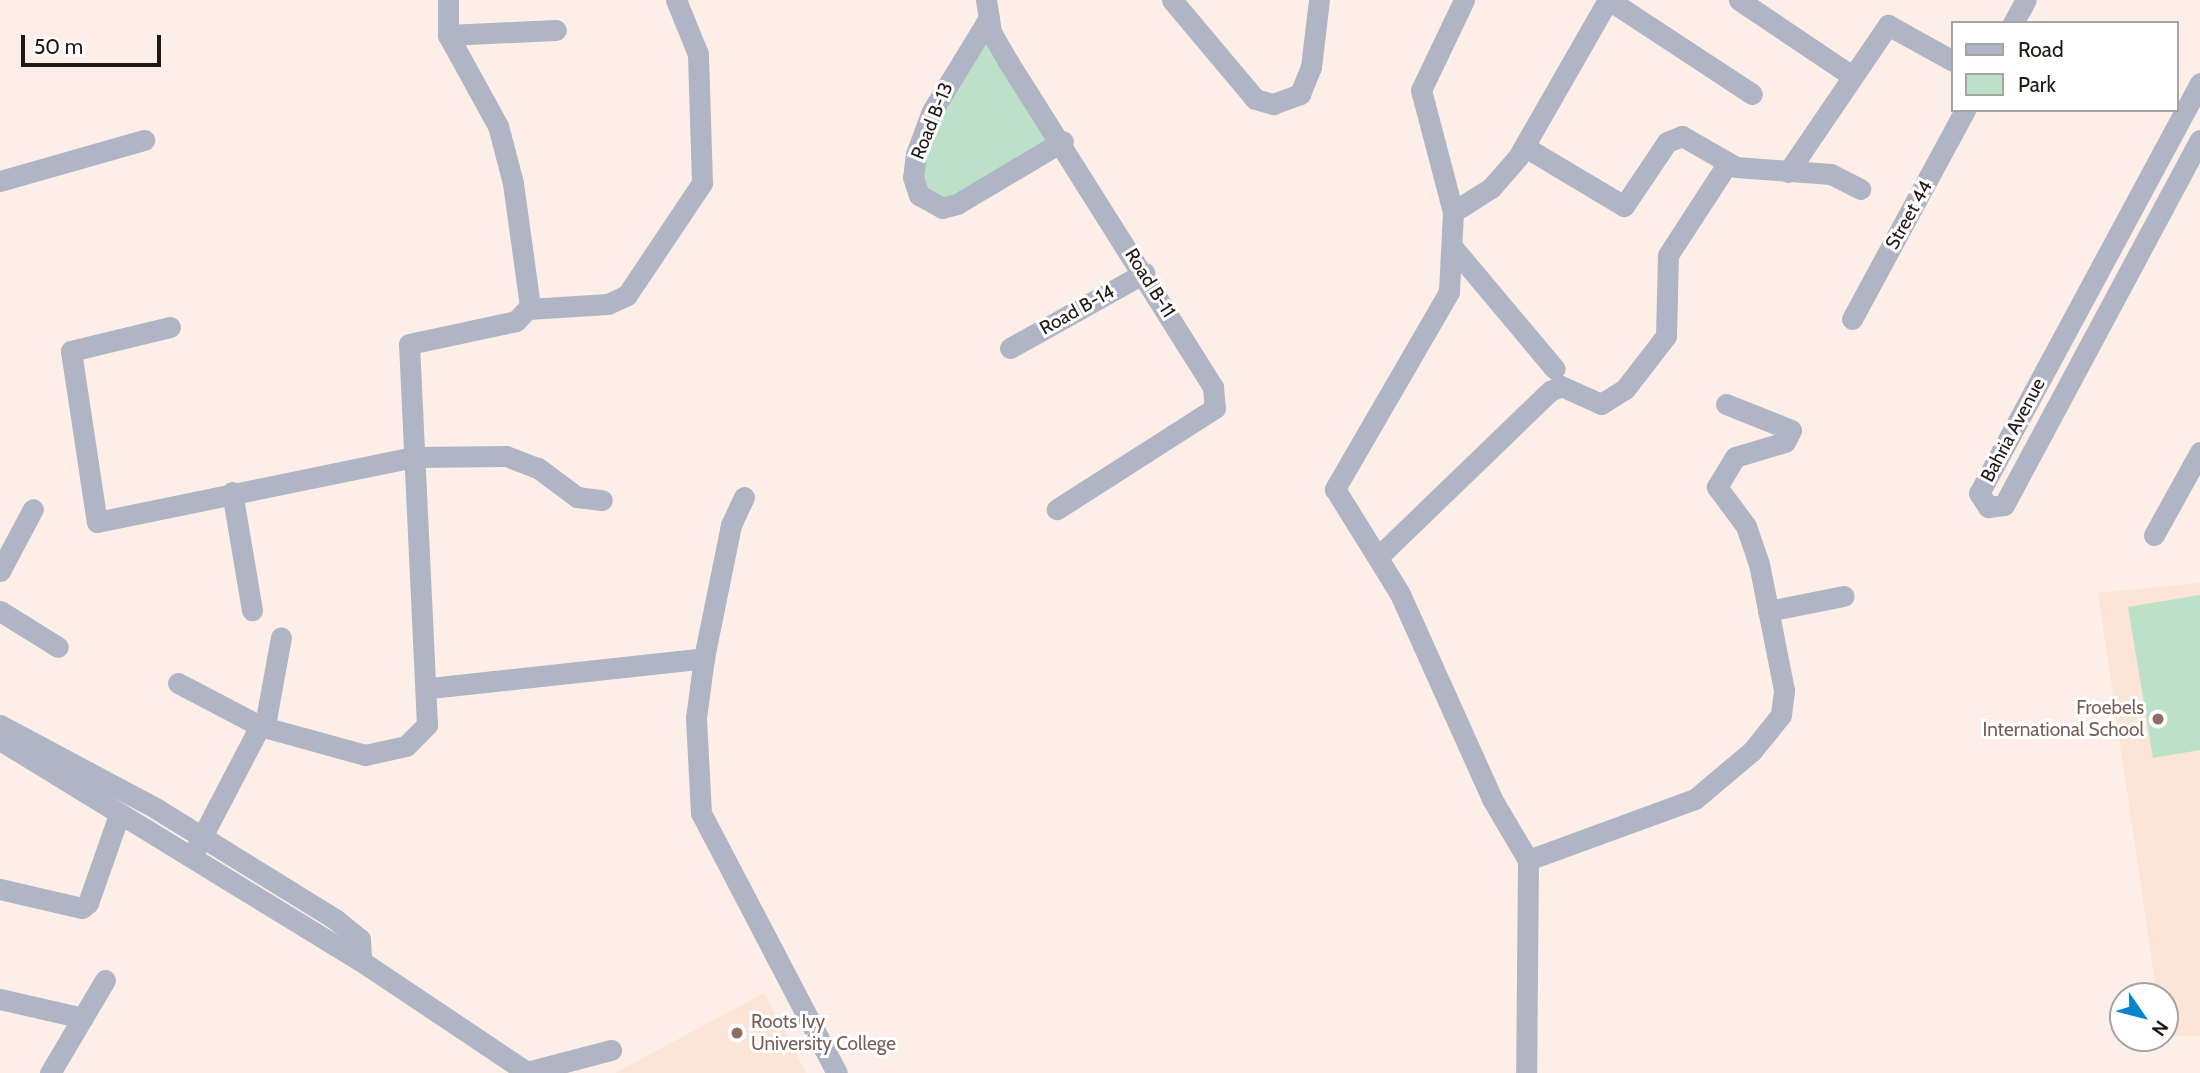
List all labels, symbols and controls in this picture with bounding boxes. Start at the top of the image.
scale bar [24,21,164,65]
legend [1952,21,2179,112]
text: 50 m [34,34,83,59]
text: Road [2018,37,2064,62]
text: Park [2018,72,2056,97]
street label: Road B-13 [906,79,958,163]
street label: Street 44 [1881,177,1937,253]
street label: Road B-11 [1120,244,1180,322]
street label: Road B-14 [1036,280,1118,340]
street label: Bahria Avenue [1976,374,2050,486]
place label: Froebels International School [1982,697,2144,741]
marker: Froebels International School [2150,711,2166,727]
north arrow [2109,982,2179,1052]
place label: Roots Ivy University College [751,1011,896,1055]
text: N [2147,1016,2173,1040]
marker: Roots Ivy University College [729,1025,745,1041]

